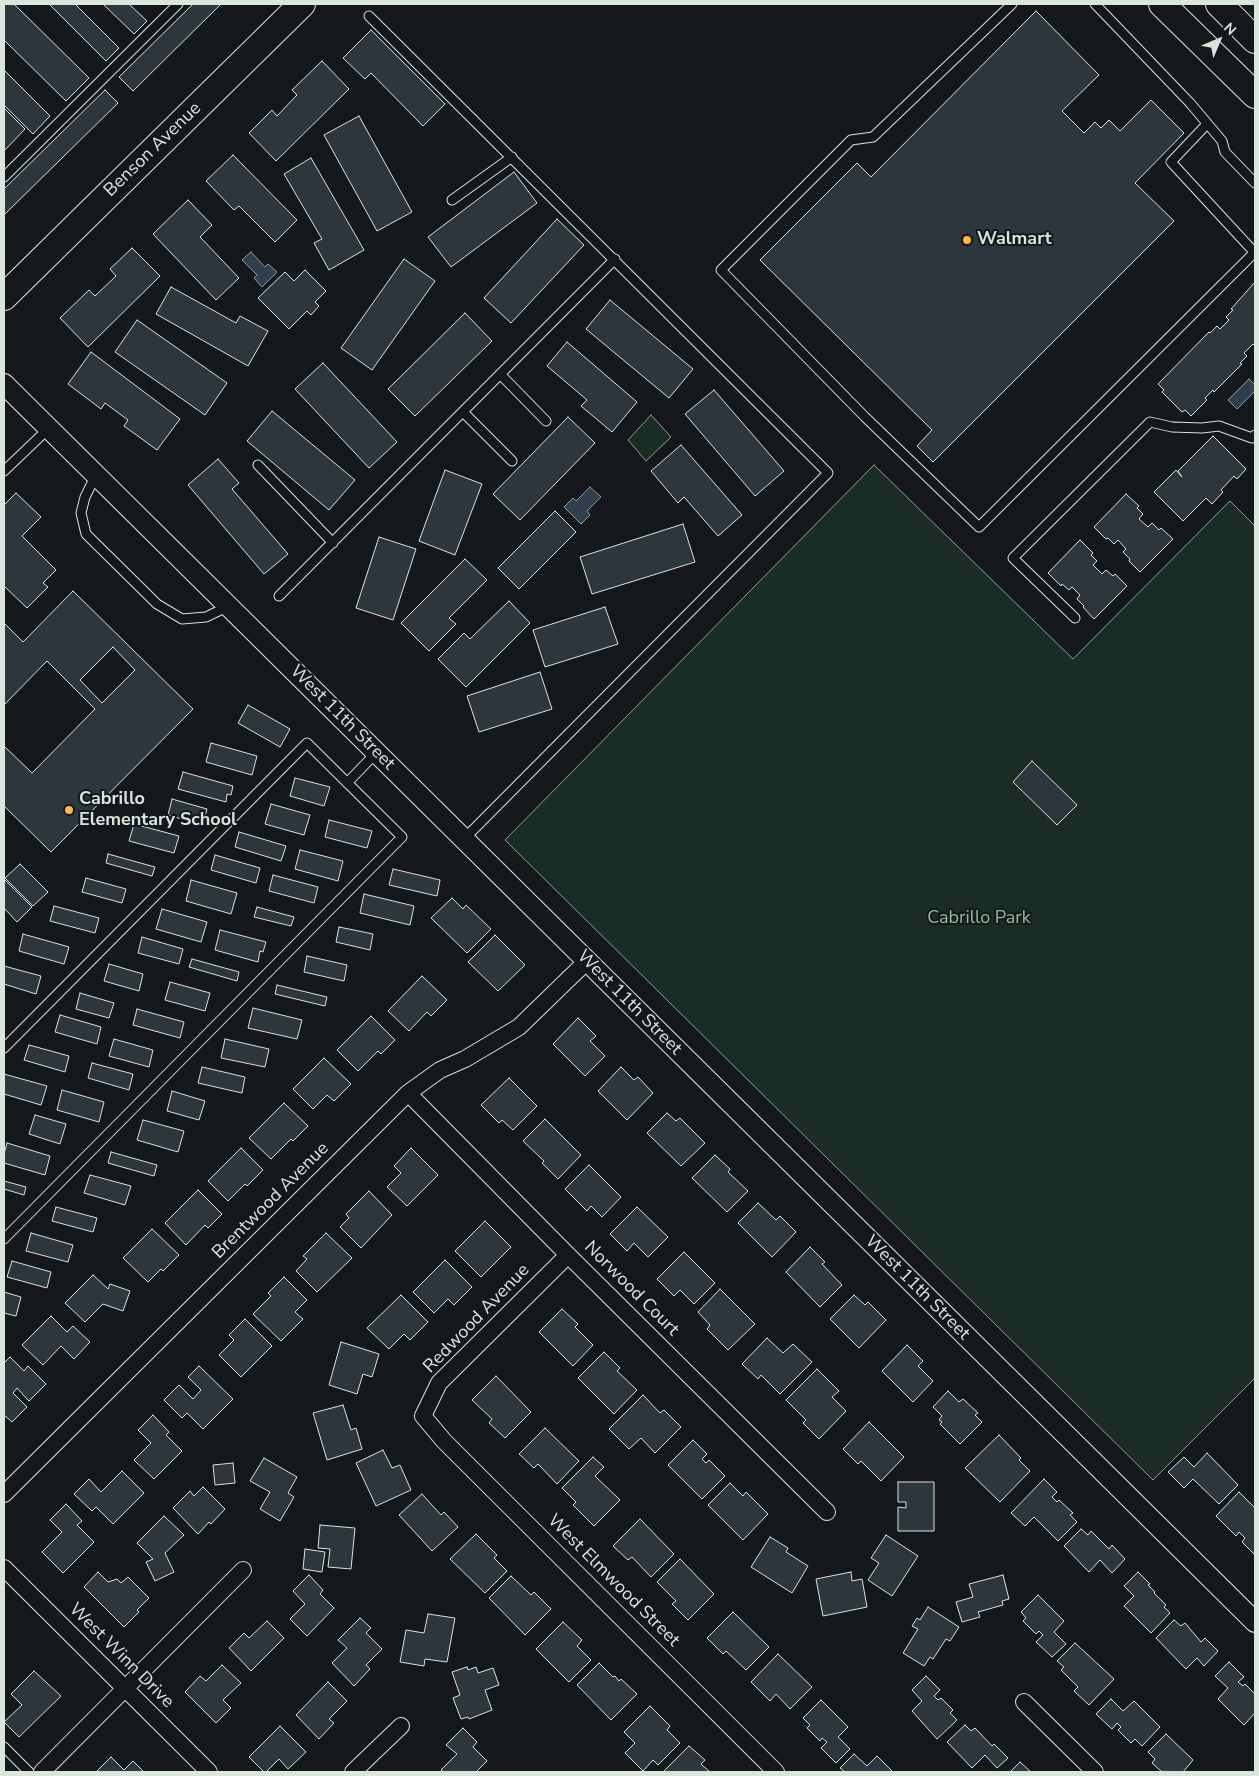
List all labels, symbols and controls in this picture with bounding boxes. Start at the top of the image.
north arrow [1194,15,1244,65]
text: N [1220,19,1240,39]
street label: Benson Avenue [100,98,206,202]
place label: Walmart [977,229,1052,251]
marker: Walmart [961,234,973,246]
street label: West 11th Street [285,661,399,775]
place label: Cabrillo Elementary School [79,789,237,832]
marker: Cabrillo Elementary School [63,804,75,816]
park label: Cabrillo Park [927,908,1031,930]
street label: West 11th Street [572,946,686,1060]
street label: Brentwood Avenue [208,1138,334,1264]
street label: West 11th Street [860,1231,974,1345]
street label: Norwood Court [579,1237,683,1341]
street label: Redwood Avenue [419,1260,535,1378]
street label: West Elmwood Street [542,1510,684,1652]
street label: West Winn Drive [64,1599,178,1713]

